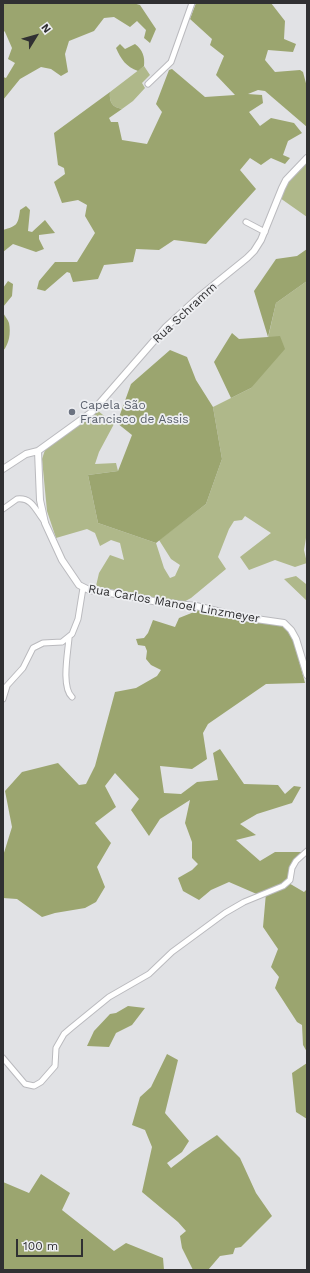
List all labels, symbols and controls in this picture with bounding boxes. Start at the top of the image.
north arrow [16,16,56,56]
text: N [38,21,54,36]
street label: Rua Schramm [150,280,220,346]
place label: Capela São Francisco de Assis [80,398,189,426]
marker: Capela São Francisco de Assis [67,407,77,417]
street label: Rua Carlos Manoel Linzmeyer [87,582,261,626]
scale bar [18,1231,85,1257]
text: 100 m [23,1239,58,1253]

